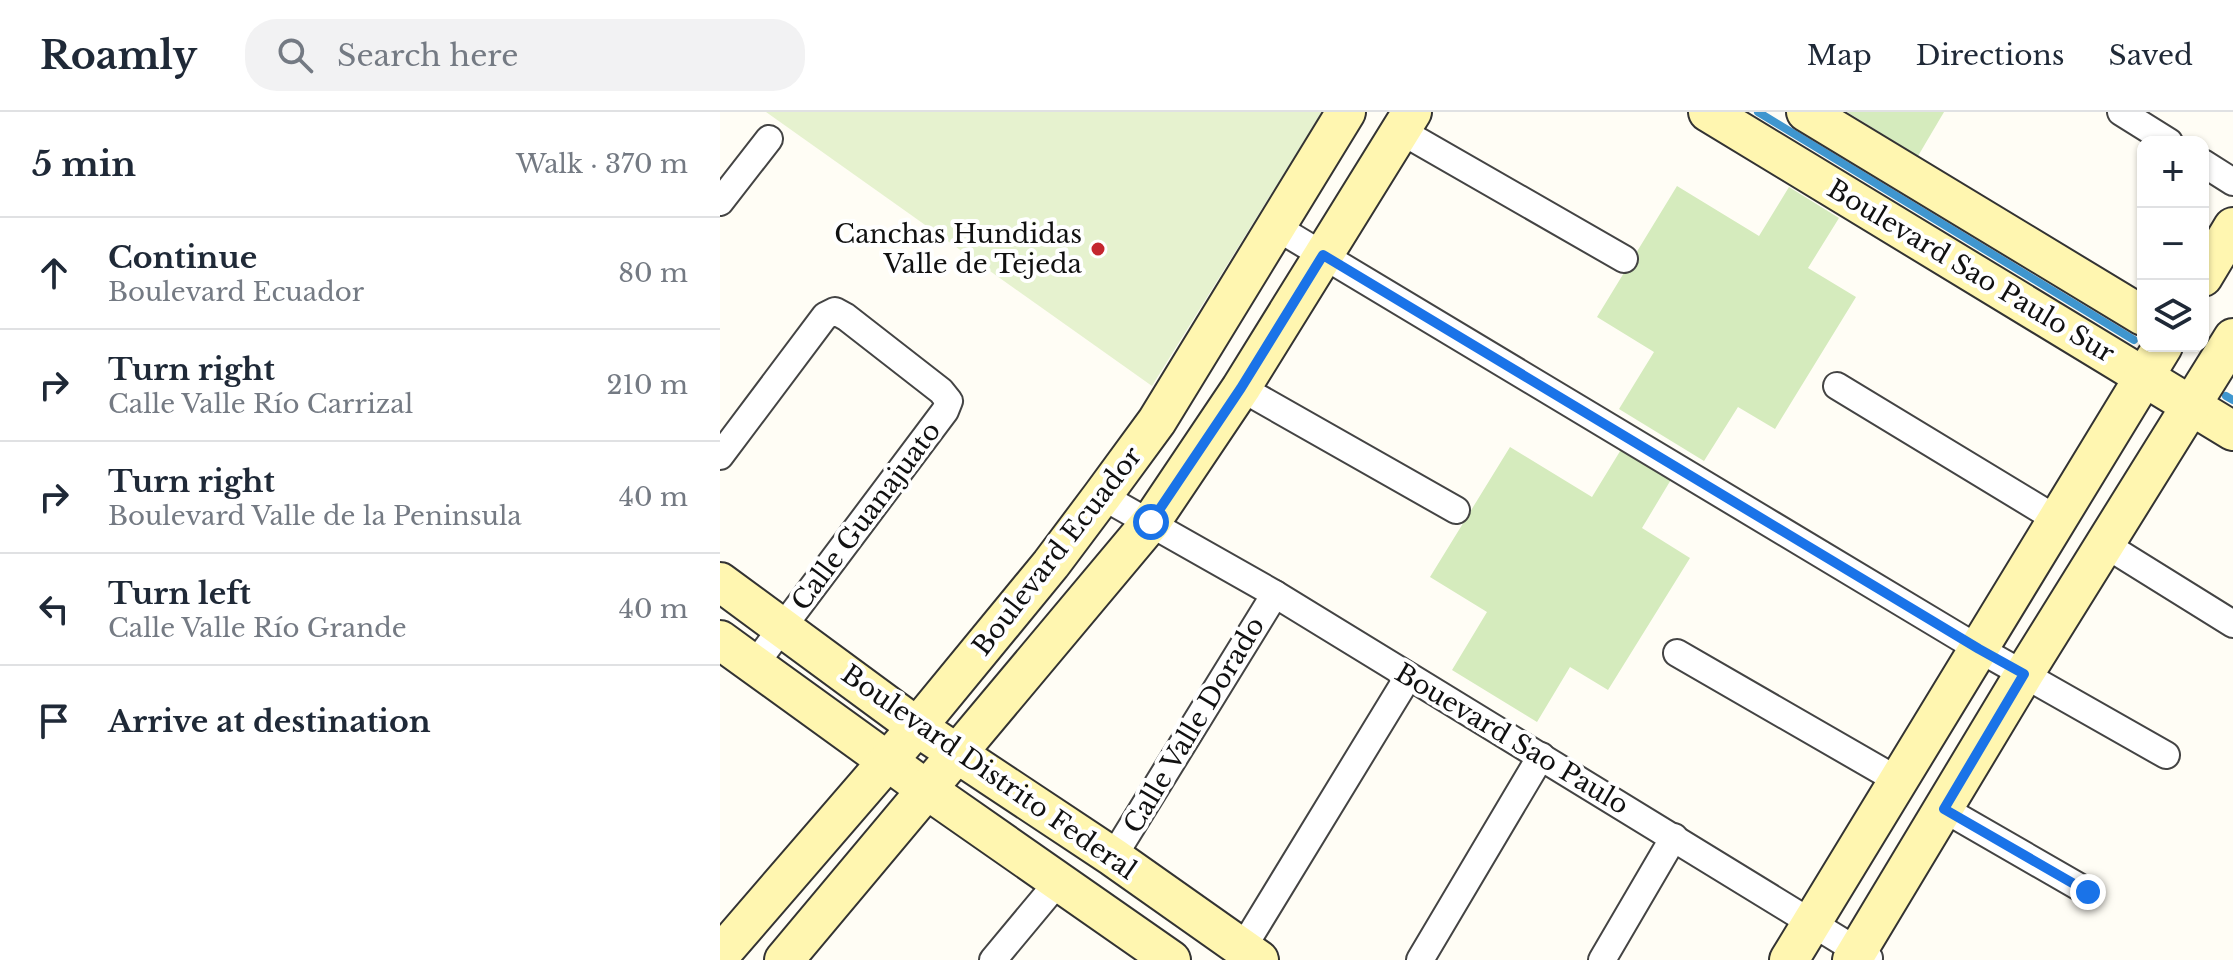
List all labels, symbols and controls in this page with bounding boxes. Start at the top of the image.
search box [245,19,805,91]
text: Roamly [40,32,197,79]
icon: search [273,33,317,77]
text: Search here [337,37,519,74]
text: Map [1807,38,1872,73]
text: Directions [1916,38,2065,73]
text: Saved [2109,38,2193,73]
map controls [2137,136,2209,352]
button: + [2137,136,2209,208]
text: 5 min [32,143,136,185]
text: Walk · 370 m [516,148,688,180]
street label: Boulevard Sao Paulo Sur [1822,173,2121,370]
button: − [2137,208,2209,280]
place label: Canchas Hundidas Valle de Tejeda [834,218,1083,280]
text: Continue [108,239,257,276]
marker: Canchas Hundidas Valle de Tejeda [1089,240,1107,258]
icon: ahead [32,251,76,295]
text: 80 m [618,257,688,289]
text: Boulevard Ecuador [108,276,364,308]
button: layers [2137,280,2209,352]
text: Turn right [108,351,275,388]
icon: right [32,363,76,407]
text: 210 m [606,369,688,401]
text: Calle Valle Río Carrizal [108,388,413,420]
street label: Calle Guanajuato [785,415,947,617]
street label: Boulevard Ecuador [966,440,1149,662]
text: Turn right [108,463,275,500]
icon: right [32,475,76,519]
text: 40 m [619,481,688,513]
text: Boulevard Valle de la Peninsula [108,500,522,532]
route start [1133,504,1169,540]
text: Turn left [108,575,251,612]
icon: left [32,587,76,631]
text: 40 m [619,593,688,625]
street label: Calle Valle Dorado [1117,611,1271,839]
text: Calle Valle Río Grande [108,612,407,644]
street label: Bouevard Sao Paulo [1390,657,1634,821]
street label: Boulevard Distrito Federal [835,658,1143,886]
icon: arrive [32,699,76,743]
text: Arrive at destination [108,703,431,740]
route end [2070,874,2106,910]

